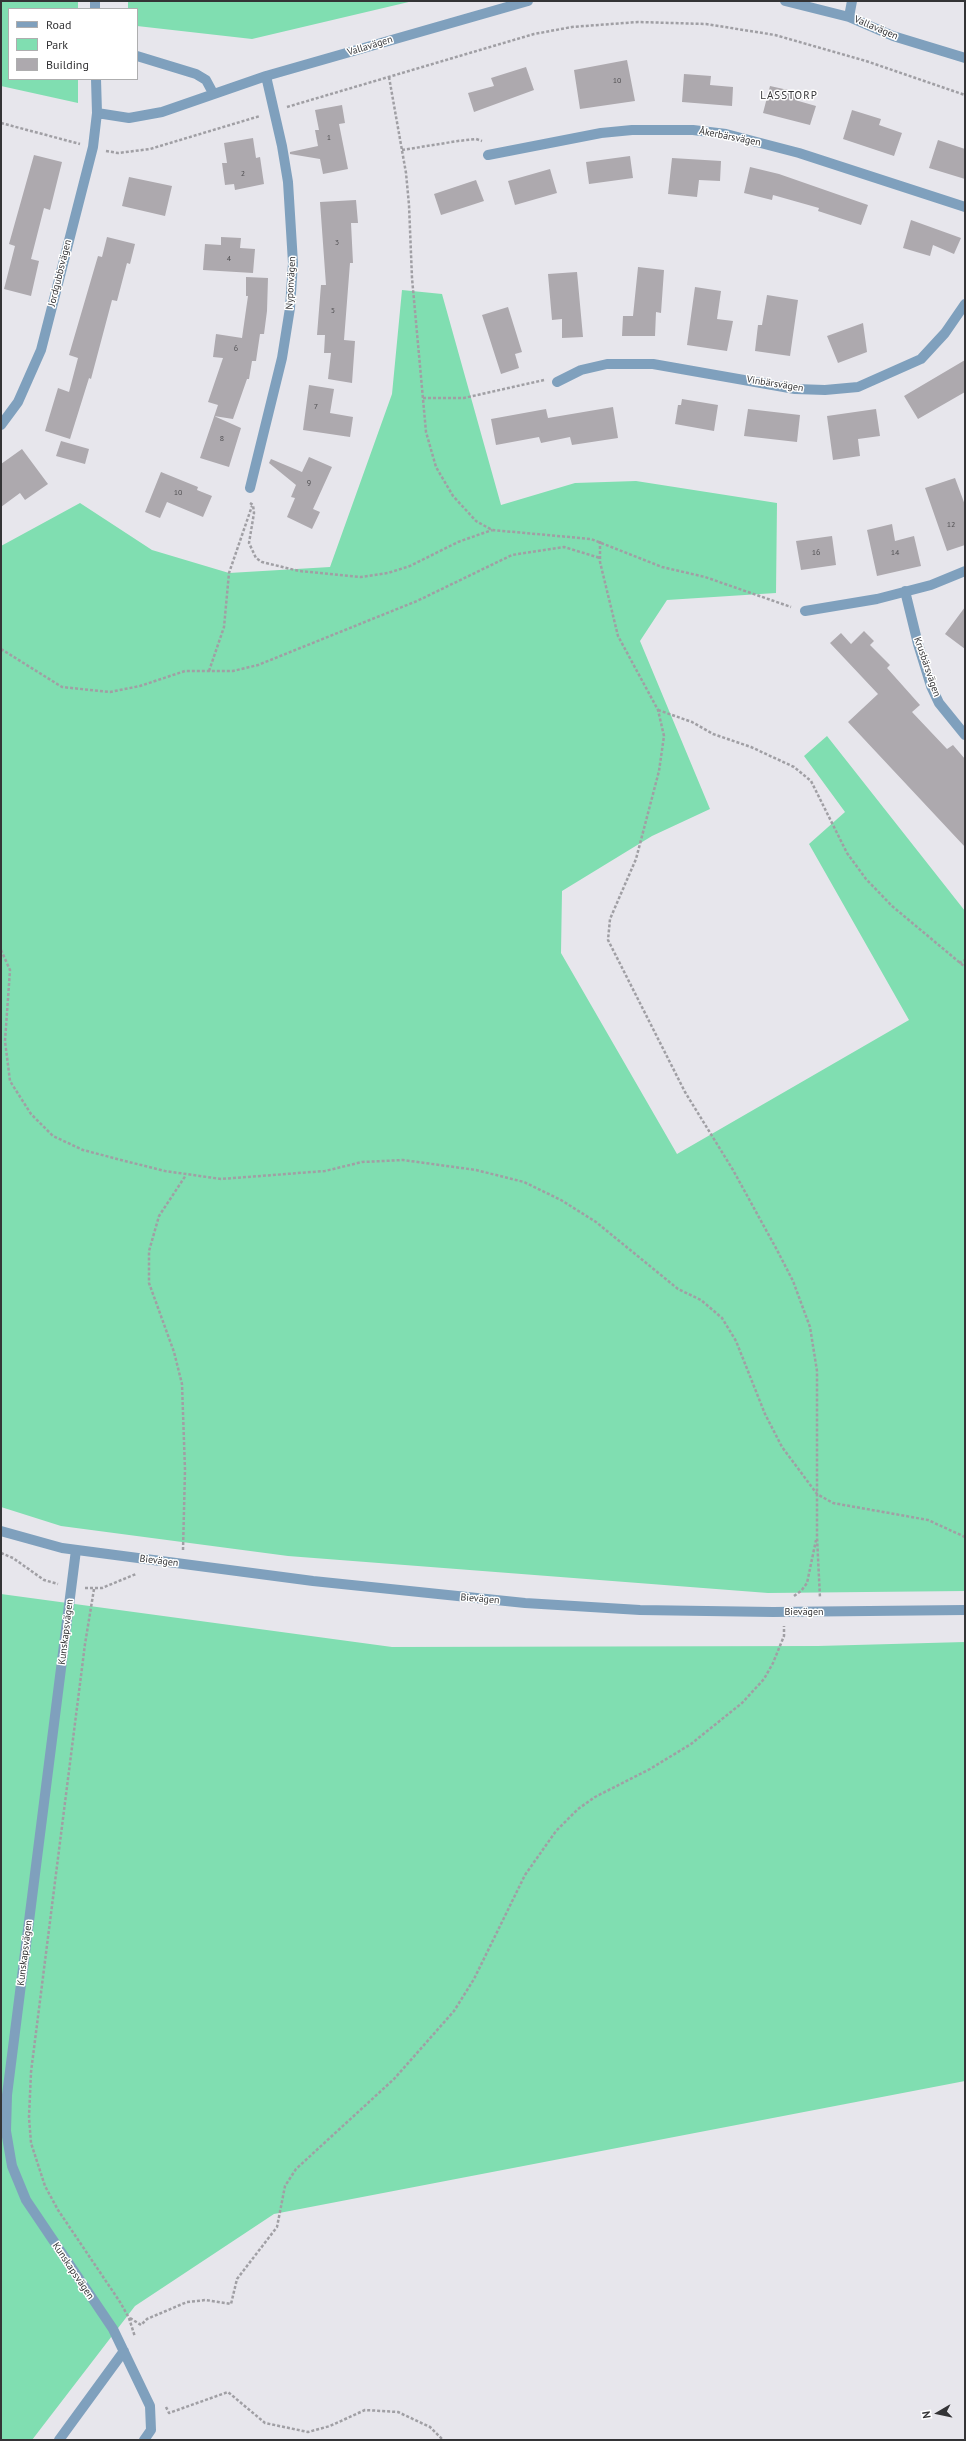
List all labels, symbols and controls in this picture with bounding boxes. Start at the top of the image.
legend [8,8,138,80]
street label: Vallavägen [852,13,900,43]
text: Road [46,17,71,32]
street label: Vallavägen [346,33,394,59]
text: Park [46,37,68,52]
text: Building [46,57,89,72]
house number: 10 [613,76,621,86]
district label: LASSTORP [760,89,818,103]
street label: Åkerbärsvägen [698,125,762,149]
house number: 1 [327,133,331,143]
house number: 2 [241,169,245,179]
street label: Jordgubbsvägen [46,238,74,308]
house number: 3 [335,238,339,248]
house number: 4 [227,254,231,264]
street label: Nyponvägen [284,256,298,310]
house number: 5 [331,306,335,316]
house number: 6 [234,344,238,354]
street label: Vinbärsvägen [746,374,804,394]
house number: 7 [314,402,318,412]
house number: 8 [220,434,224,444]
house number: 9 [307,478,311,488]
house number: 10 [174,488,182,498]
house number: 12 [947,520,955,530]
house number: 16 [812,548,820,558]
house number: 14 [891,548,899,558]
street label: Krusbärsvägen [911,636,943,698]
street label: Bievägen [139,1553,179,1569]
street label: Bievägen [460,1591,500,1607]
street label: Kunskapsvägen [56,1599,76,1665]
street label: Bievägen [784,1606,824,1618]
street label: Kunskapsvägen [15,1920,35,1986]
street label: Kunskapsvägen [50,2240,96,2302]
north arrow [918,2393,958,2433]
text: N [919,2410,934,2420]

